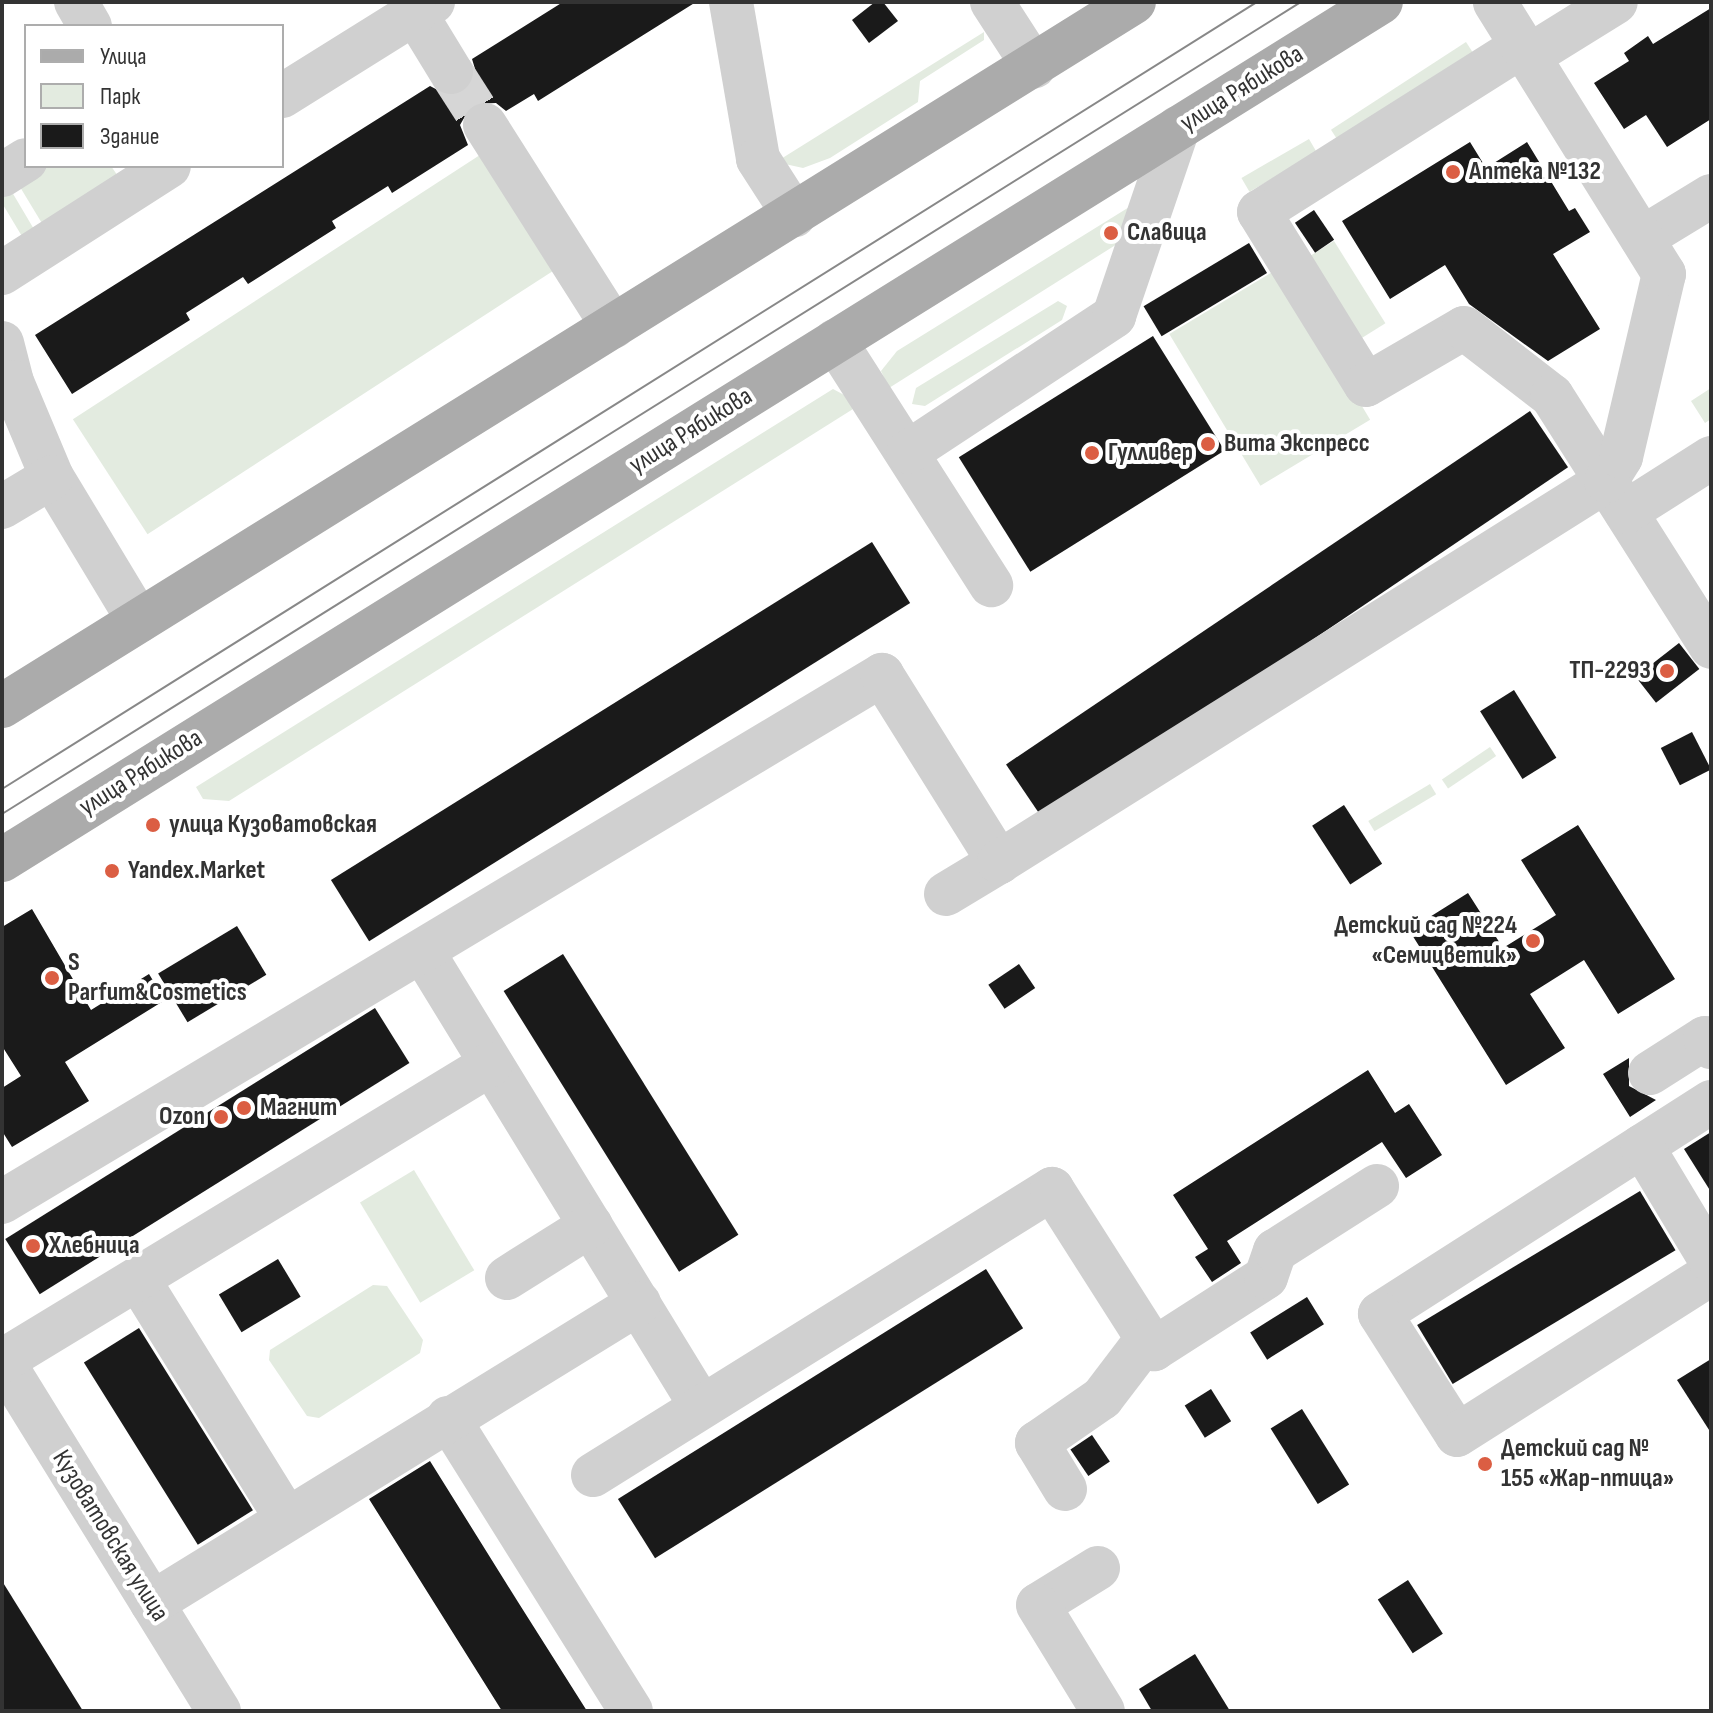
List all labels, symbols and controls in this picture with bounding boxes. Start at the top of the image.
legend [24,24,284,168]
street label: улица Рябикова [1175,39,1309,139]
text: Улица [100,42,146,71]
text: Парк [100,82,140,111]
text: Здание [100,122,159,151]
place label: Аптека №132 [1469,156,1601,188]
marker: Аптека №132 [1444,163,1462,181]
place label: Славица [1127,217,1207,249]
marker: Славица [1102,224,1120,242]
street label: улица Рябикова [624,381,758,481]
place label: Вита Экспресс [1224,428,1370,460]
marker: Вита Экспресс [1199,435,1217,453]
place label: Гулливер [1108,437,1193,469]
marker: Гулливер [1083,444,1101,462]
place label: ТП-2293 [1569,655,1651,687]
marker: ТП-2293 [1658,662,1676,680]
street label: улица Рябикова [74,723,208,823]
place label: улица Кузоватовская [169,809,377,841]
marker: улица Кузоватовская [144,816,162,834]
place label: Yandex.Market [128,855,265,887]
marker: Yandex.Market [103,862,121,880]
place label: Детский сад №224 «Семицветик» [1334,910,1517,972]
marker: Детский сад №224 «Семицветик» [1524,932,1542,950]
place label: S Parfum&Cosmetics [68,947,247,1008]
marker: S Parfum&Cosmetics [43,969,61,987]
place label: Магнит [260,1092,337,1124]
marker: Магнит [235,1099,253,1117]
place label: Ozon [159,1101,205,1133]
marker: Ozon [212,1108,230,1126]
place label: Хлебница [49,1230,140,1262]
marker: Хлебница [24,1237,42,1255]
place label: Детский сад № 155 «Жар-птица» [1501,1433,1674,1494]
street label: Кузоватовская улица [45,1445,175,1627]
marker: Детский сад № 155 «Жар-птица» [1476,1455,1494,1473]

